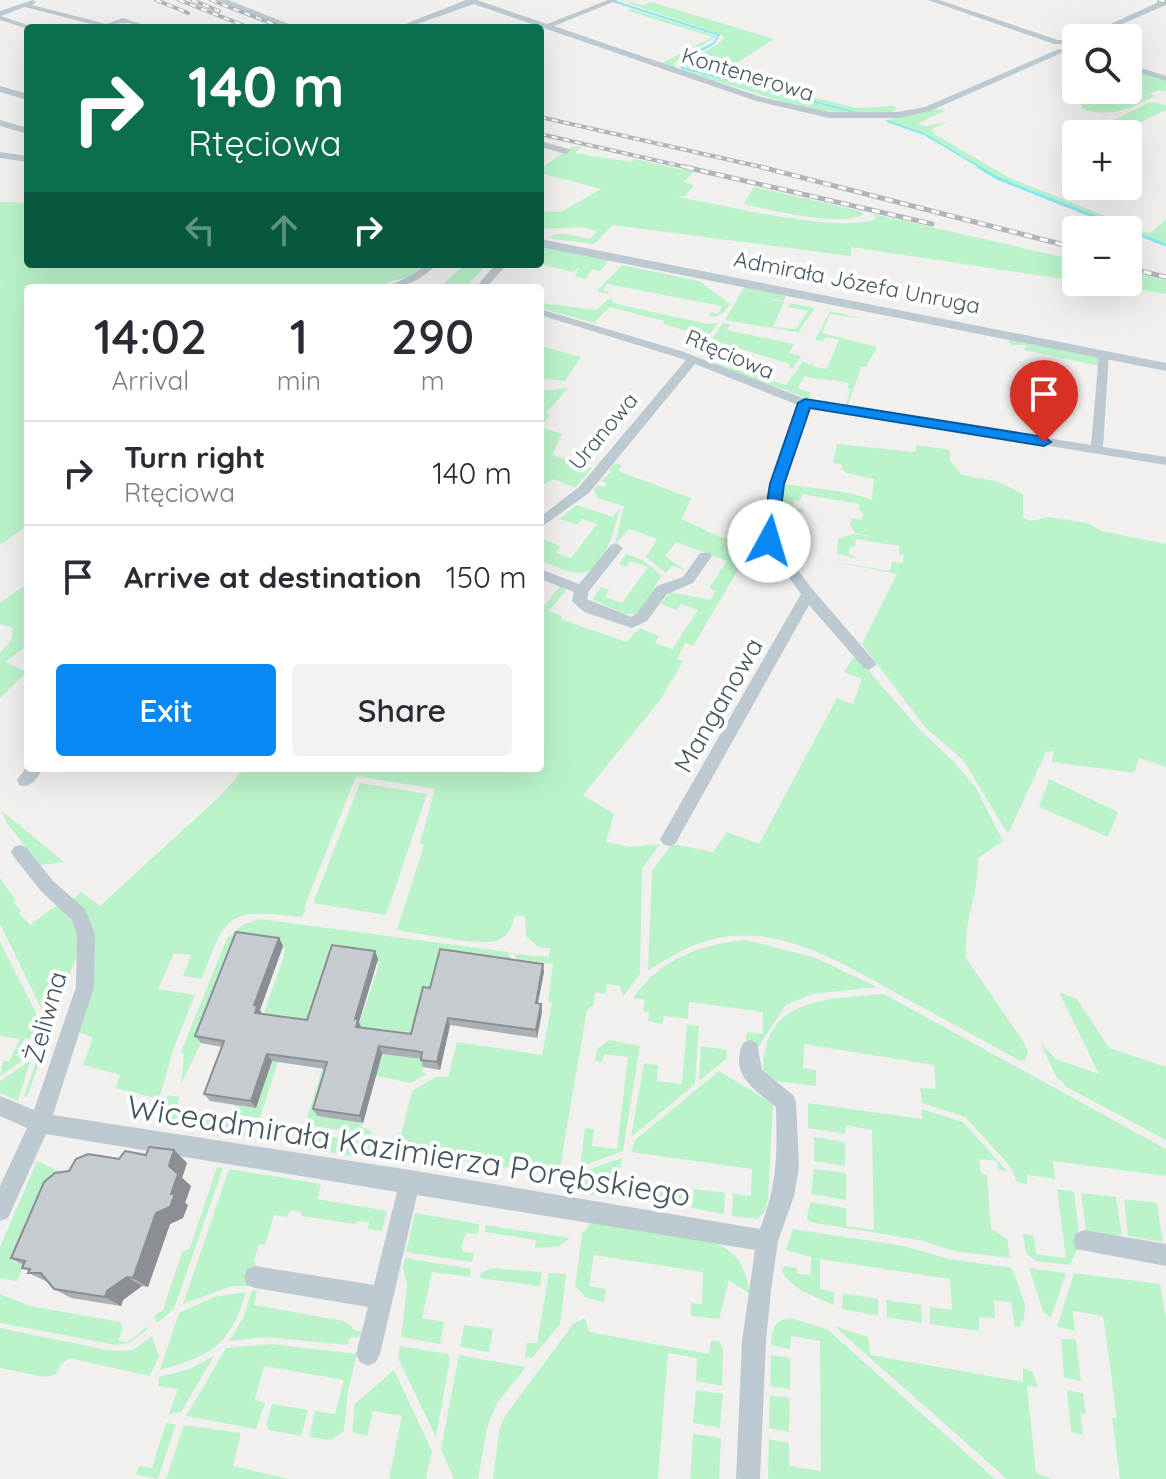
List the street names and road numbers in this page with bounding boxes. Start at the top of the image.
street label: Kontenerowa [679,41,817,107]
street label: Admirała Józefa Unruga [732,244,982,320]
street label: Rtęciowa [681,323,779,385]
street label: Uranowa [562,386,644,476]
street label: Manganowa [666,632,770,778]
street label: Żeliwna [16,968,74,1066]
street label: Wiceadmirała Kazimierza Porębskiego [124,1086,694,1214]

